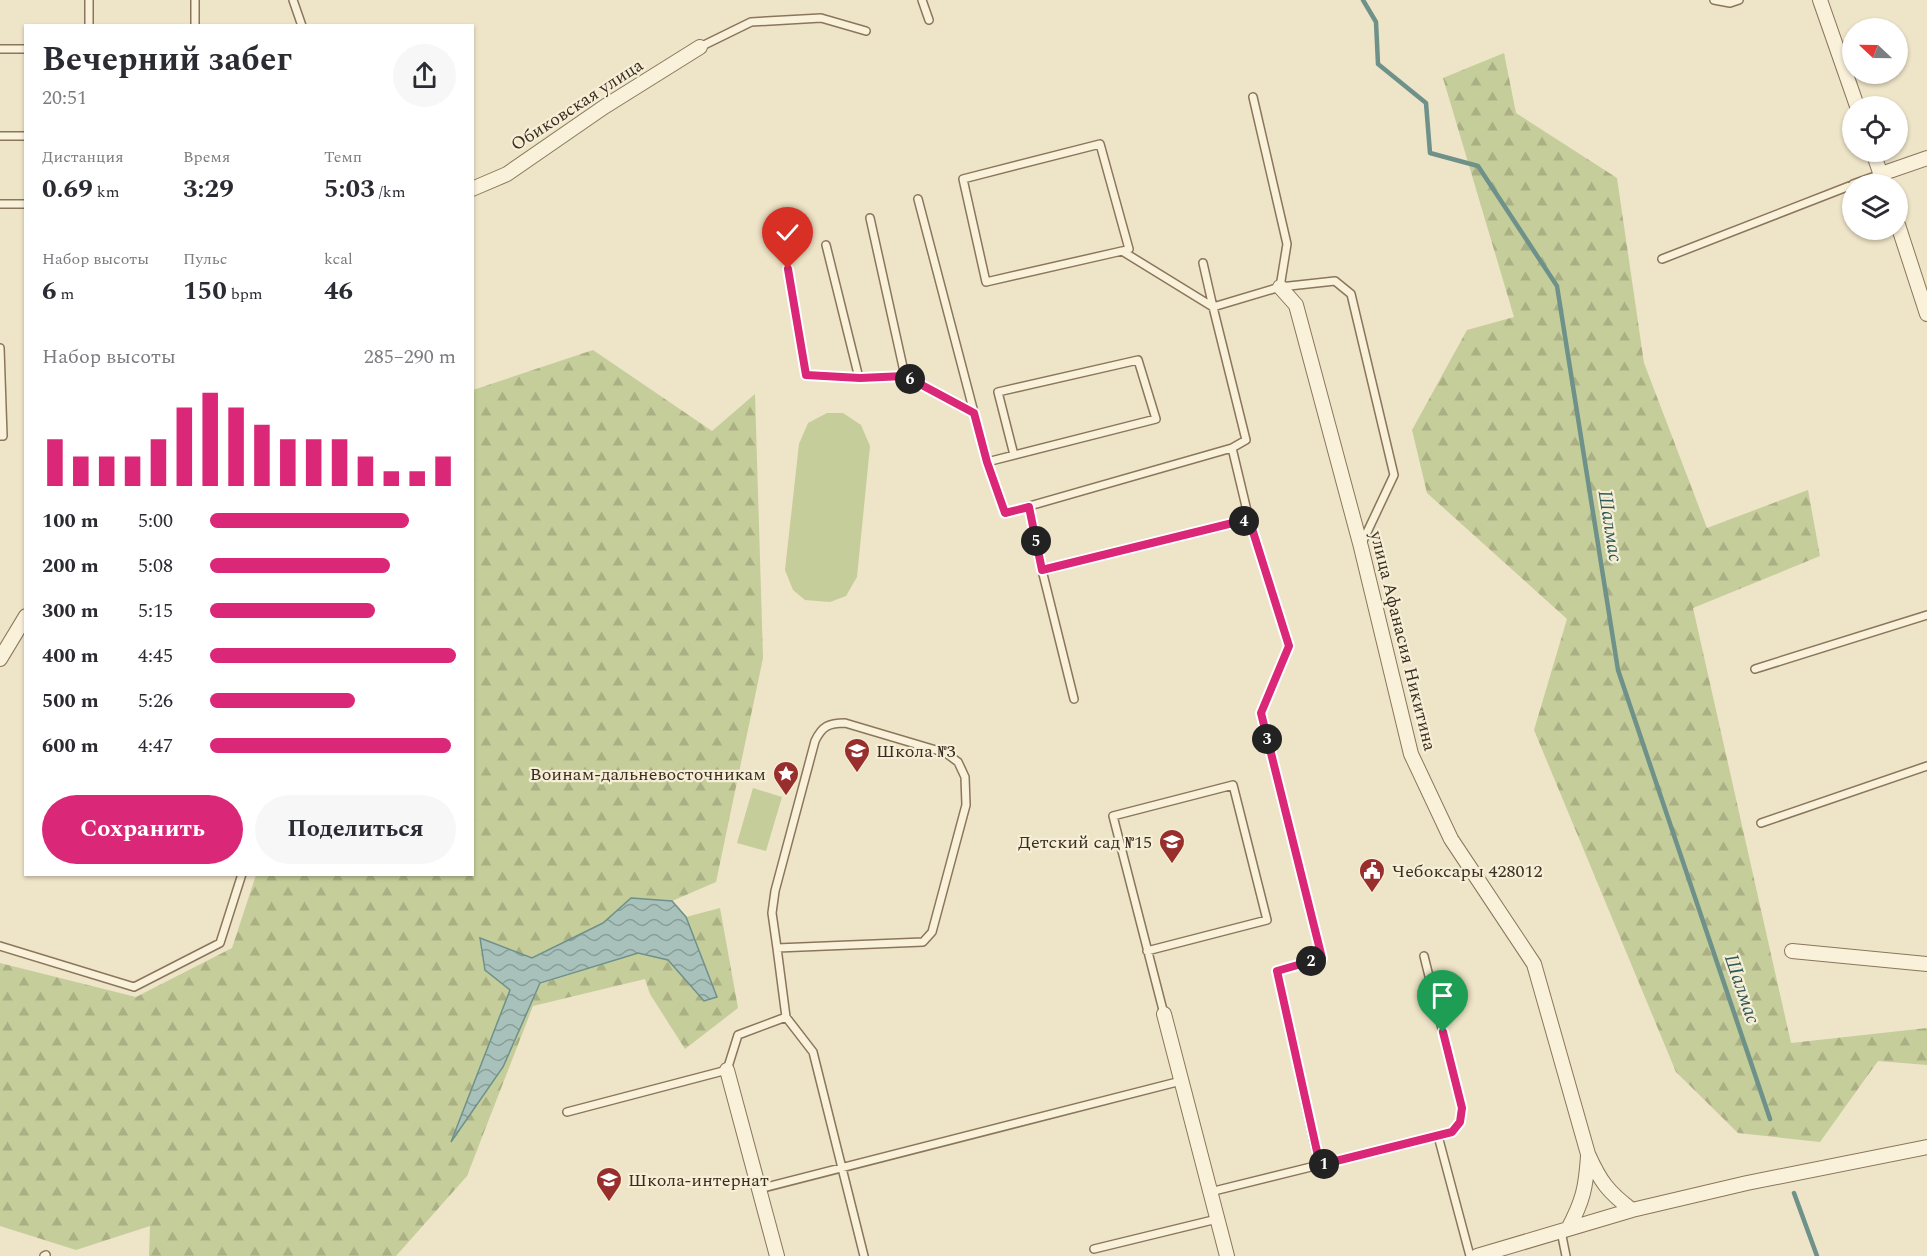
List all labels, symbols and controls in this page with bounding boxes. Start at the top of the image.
north arrow [1842,18,1908,84]
map controls [1842,18,1908,240]
text: Вечерний забег [42,35,292,85]
button: share [393,44,456,107]
street label: Обиковская улица [505,52,649,158]
text: 20:51 [42,83,87,113]
button: locate [1842,96,1908,162]
text: Дистанция [42,145,124,169]
text: Время [183,145,230,169]
text: Темп [324,145,362,169]
text: 0.69 [42,169,93,209]
text: 3:29 [183,169,234,209]
text: 5:03 [324,169,375,209]
button: layers [1842,174,1908,240]
text: km [93,180,119,204]
text: /km [375,180,405,204]
pin [762,207,813,269]
icon: check [771,216,804,249]
text: Набор высоты [42,247,149,271]
text: Пульс [183,247,227,271]
text: kcal [324,247,353,271]
text: 6 [42,271,57,311]
text: 150 [183,271,227,311]
text: 46 [324,271,353,311]
text: m [57,282,74,306]
text: bpm [227,282,263,306]
text: Набор высоты [42,342,176,372]
text: 285–290 m [364,342,456,372]
pin: 6 [895,364,925,394]
text: 6 [906,367,914,391]
water label: Шалмас [1590,488,1631,565]
text: 100 m [42,506,99,536]
text: 5:00 [138,506,173,536]
pin: 4 [1229,506,1259,536]
text: 4 [1240,509,1248,533]
pin: 5 [1021,526,1051,556]
street label: улица Афанасия Никитина [1362,527,1443,754]
text: 5 [1032,529,1040,553]
text: 200 m [42,551,99,581]
text: 5:08 [138,551,173,581]
text: 300 m [42,596,99,626]
text: 5:15 [138,596,173,626]
text: 400 m [42,641,99,671]
text: 4:45 [138,641,173,671]
text: 500 m [42,686,99,716]
text: 5:26 [138,686,173,716]
pin: 3 [1252,724,1282,754]
text: 3 [1263,727,1271,751]
text: 600 m [42,731,99,761]
text: 4:47 [138,731,173,761]
school or university icon: Школа №3 [842,736,872,774]
place label: Школа №3 [876,738,955,765]
place icon: Воинам-дальневосточникам [771,759,801,797]
place label: Воинам-дальневосточникам [530,761,766,788]
button: Сохранить [42,795,243,864]
button: Поделиться [255,795,456,864]
school or university icon: Детский сад №15 [1157,827,1187,865]
place label: Детский сад №15 [1018,829,1152,856]
public building icon: Чебоксары 428012 [1357,856,1387,894]
place label: Чебоксары 428012 [1392,858,1542,885]
pin: 2 [1296,946,1326,976]
text: 2 [1307,949,1315,973]
water label: Шалмас [1716,950,1768,1028]
pin [1417,970,1468,1032]
icon: arrive [1426,979,1459,1012]
pin: 1 [1309,1149,1339,1179]
text: 1 [1320,1152,1328,1176]
school or university icon: Школа-интернат [594,1165,624,1203]
place label: Школа-интернат [628,1167,769,1194]

